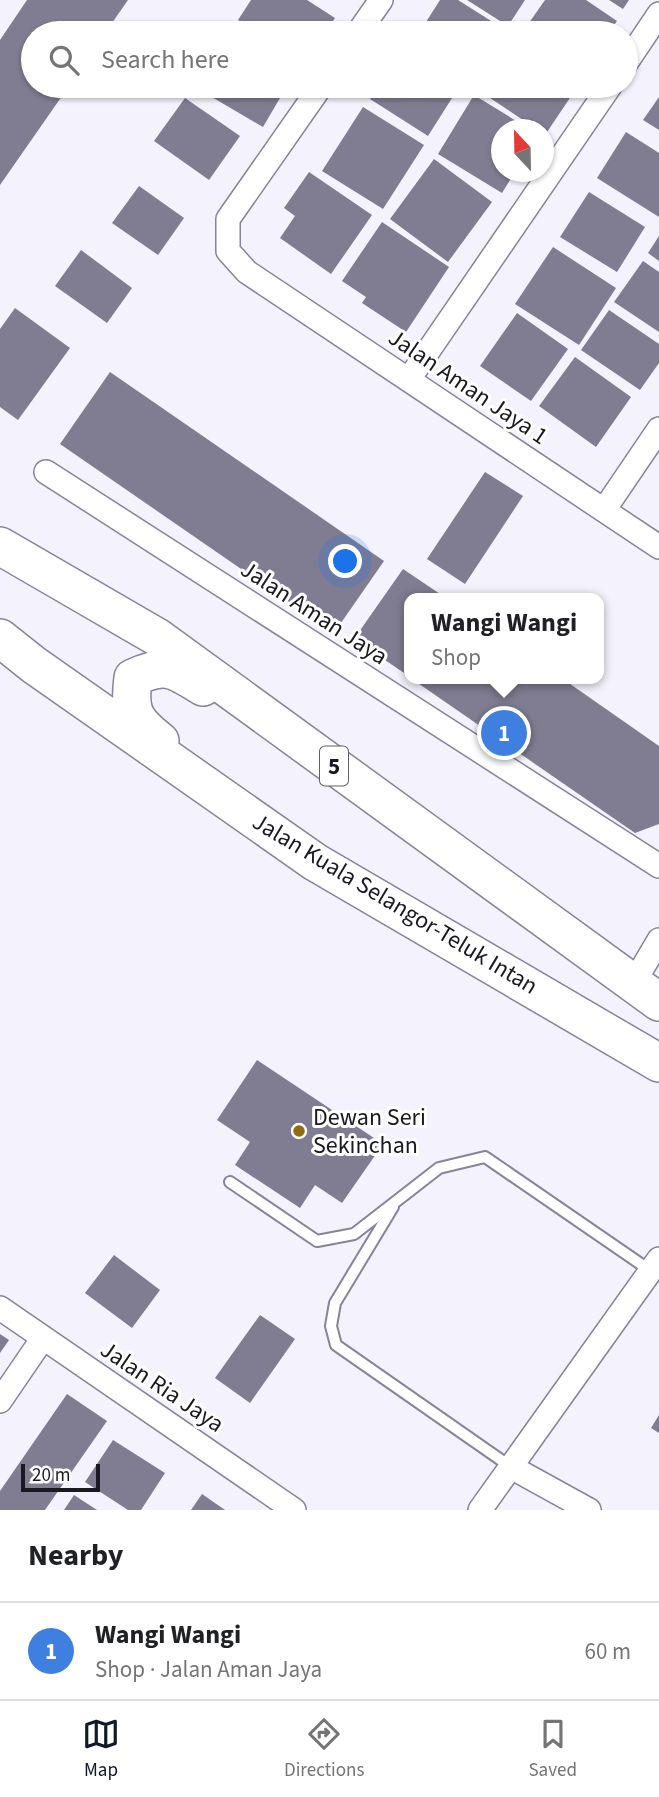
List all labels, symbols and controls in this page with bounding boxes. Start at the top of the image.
search box [21,21,638,98]
icon: search [45,41,83,79]
text: Search here [101,41,229,78]
north arrow [491,119,554,182]
street label: Jalan Aman Jaya 1 [381,321,555,453]
your location [328,544,362,578]
street label: Jalan Aman Jaya [234,552,394,674]
popup [404,593,604,684]
text: Wangi Wangi [431,604,577,641]
text: Shop [431,641,481,674]
pin: 1 [481,707,527,759]
road number: 5 [320,746,348,786]
street label: Jalan Kuala Selangor-Teluk Intan [246,805,544,1003]
place label: Dewan Seri Sekinchan [313,1100,426,1163]
marker: Dewan Seri Sekinchan [291,1123,307,1139]
street label: Jalan Ria Jaya [93,1333,231,1441]
scale bar [21,1461,100,1493]
text: 20 m [32,1462,70,1489]
text: Nearby [28,1534,123,1577]
text: Wangi Wangi [95,1616,241,1653]
text: 1 [45,1635,57,1668]
text: 60 m [584,1635,631,1668]
text: Shop · Jalan Aman Jaya [95,1653,322,1686]
tab: Map [82,1715,120,1784]
tab: Directions [284,1715,364,1784]
tab: Saved [528,1715,577,1784]

